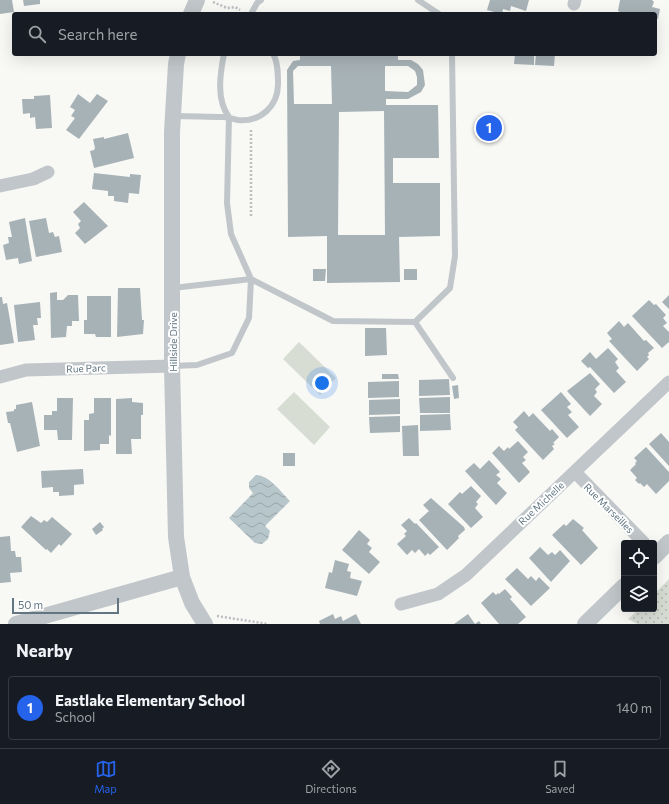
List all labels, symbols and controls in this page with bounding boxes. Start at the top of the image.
search box [12,12,657,56]
icon: search [26,23,48,45]
text: Search here [58,25,137,43]
pin: 1 [476,113,502,143]
street label: Hillside Drive [167,312,179,372]
street label: Rue Parc [66,361,106,375]
your location [312,373,332,393]
street label: Rue Michelle [516,479,566,527]
street label: Rue Marseilles [582,481,637,536]
map controls [621,540,657,612]
button: locate [621,540,657,576]
button: layers [621,576,657,612]
scale bar [12,596,119,615]
text: 50 m [18,598,43,611]
text: Nearby [16,640,73,661]
text: Eastlake Elementary School [55,691,245,709]
text: 1 [27,700,33,716]
text: 140 m [616,700,652,716]
text: School [55,709,95,725]
tab: Map [94,758,117,795]
tab: Directions [305,758,357,795]
tab: Saved [545,758,575,795]

